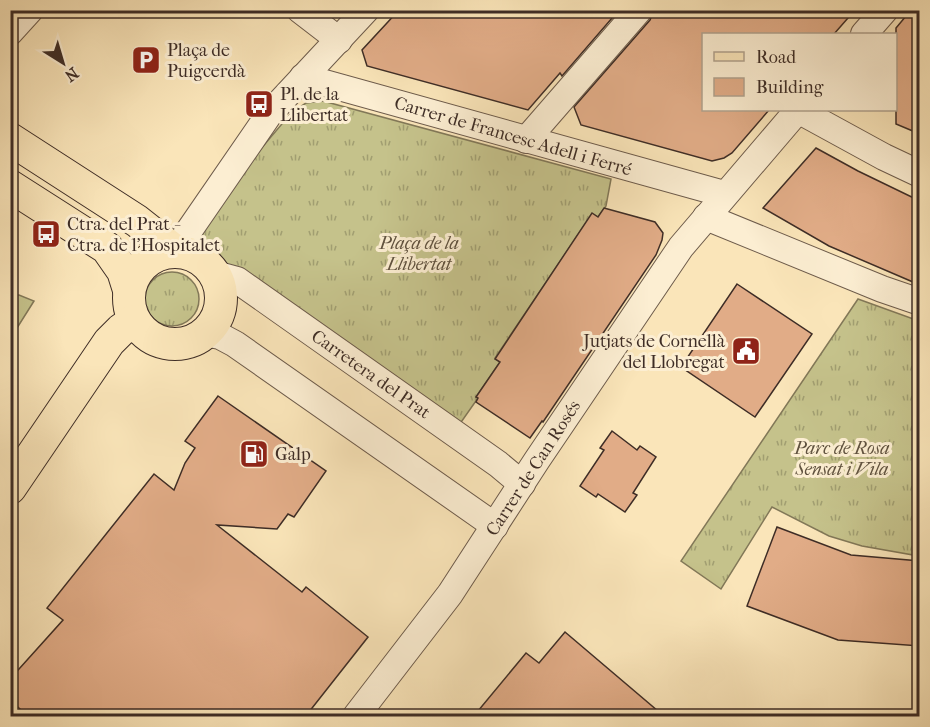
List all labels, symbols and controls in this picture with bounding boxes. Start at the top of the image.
north arrow [33,33,93,93]
legend [702,33,897,111]
place label: Plaça de Puigcerdà [167,40,246,82]
parking icon: Plaça de Puigcerdà [130,44,162,76]
text: Road [756,47,796,68]
text: N [60,63,82,86]
text: Building [756,77,824,98]
place label: Pl. de la Llibertat [280,84,349,126]
bus stop icon: Pl. de la Llibertat [243,88,275,120]
street label: Carrer de Francesc Adell i Ferré [392,93,634,180]
place label: Ctra. del Prat - Ctra. de l'Hospitalet [67,214,221,256]
bus stop icon: Ctra. del Prat - Ctra. de l'Hospitalet [30,218,62,250]
park label: Plaça de la Llibertat [378,233,459,275]
street label: Carretera del Prat [307,326,435,424]
place label: Jutjats de Cornellà del Llobregat [581,331,726,373]
public building icon: Jutjats de Cornellà del Llobregat [730,335,762,367]
street label: Carrer de Can Rosés [482,396,585,540]
fuel station icon: Galp [238,438,270,470]
park label: Parc de Rosa Sensat i Vila [793,438,890,480]
place label: Galp [275,444,311,465]

